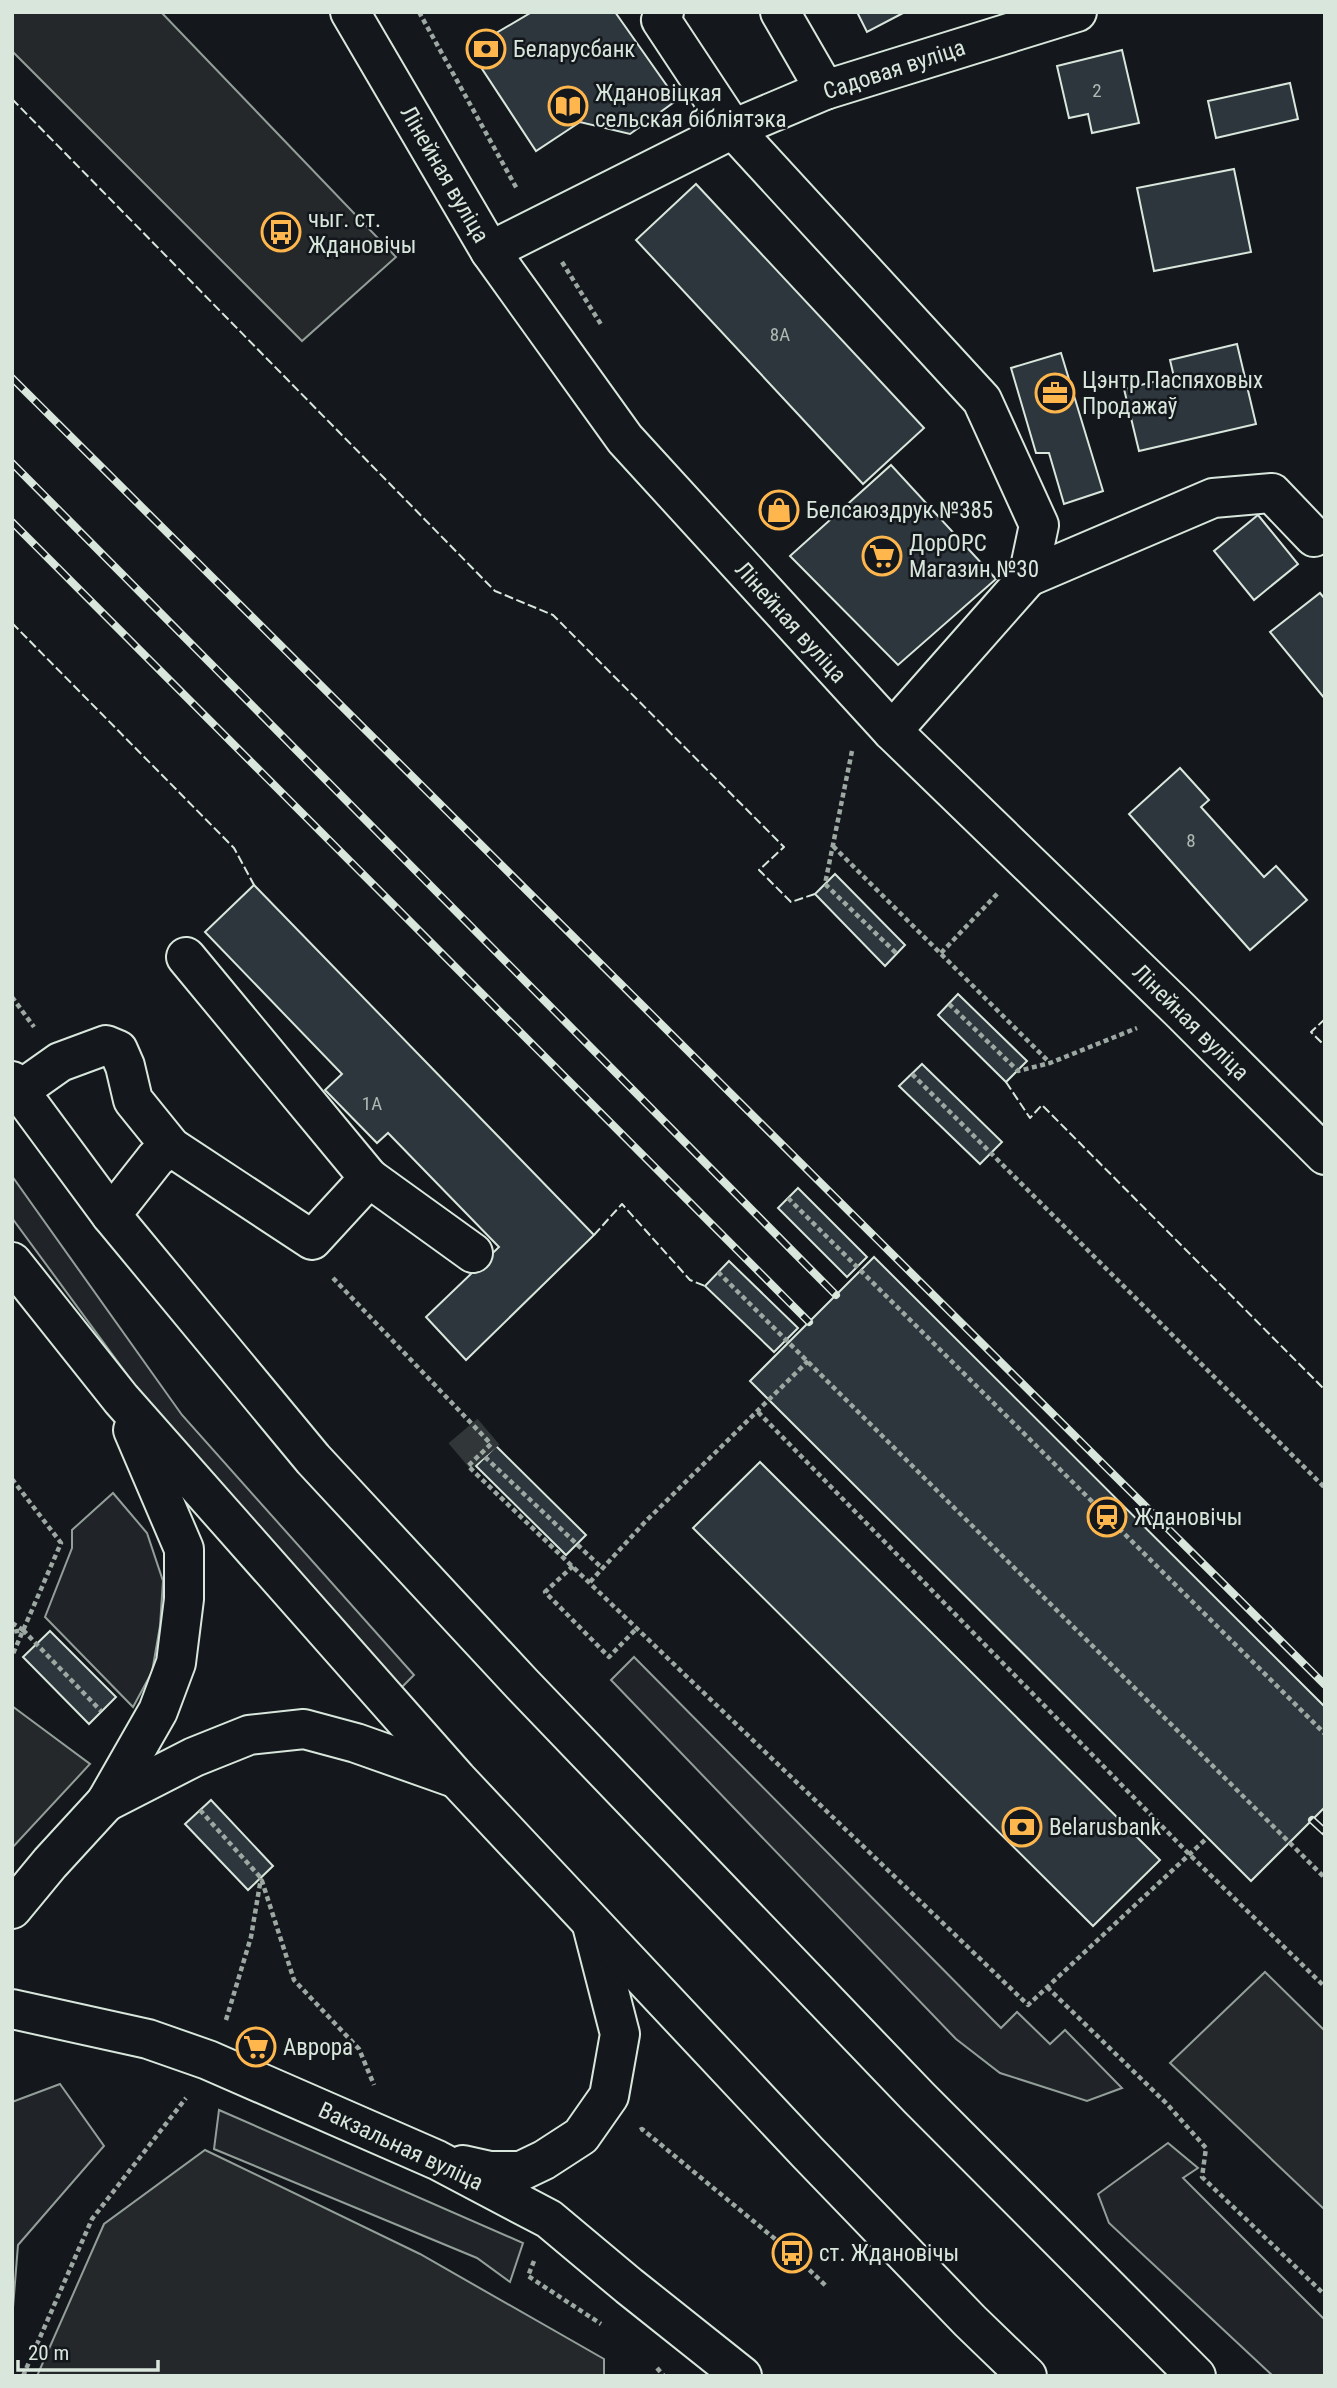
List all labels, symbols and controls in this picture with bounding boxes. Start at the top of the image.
bank icon: Беларусбанк [465,28,507,70]
street label: Садовая вуліца [820,34,969,105]
place label: Беларусбанк [513,36,635,63]
house number: 2 [1092,79,1102,102]
place label: Ждановіцкая сельская бібліятэка [595,80,787,133]
library icon: Ждановіцкая сельская бібліятэка [547,85,589,127]
street label: Лінейная вуліца [395,101,495,247]
place label: чыг. ст. Ждановічы [308,206,416,259]
bus stop icon: чыг. ст. Ждановічы [260,211,302,253]
house number: 8А [770,323,790,346]
place label: Цэнтр Паспяховых Продажаў [1082,367,1263,420]
office icon: Цэнтр Паспяховых Продажаў [1034,372,1076,414]
shop icon: Белсаюздрук №385 [758,489,800,531]
place label: Белсаюздрук №385 [806,497,993,524]
place label: ДорОРС Магазин №30 [909,530,1039,583]
supermarket icon: ДорОРС Магазин №30 [861,535,903,577]
street label: Лінейная вуліца [729,556,852,688]
house number: 8 [1186,829,1196,852]
street label: Лінейная вуліца [1127,959,1254,1086]
house number: 1А [362,1092,382,1115]
station icon: Ждановічы [1086,1496,1128,1538]
place label: Ждановічы [1134,1504,1242,1531]
bank icon: Belarusbank [1001,1806,1043,1848]
place label: Belarusbank [1049,1814,1162,1841]
supermarket icon: Аврора [235,2026,277,2068]
place label: Аврора [283,2034,353,2061]
street label: Вакзальная вуліца [314,2097,487,2196]
bus stop icon: ст. Ждановічы [771,2232,813,2274]
place label: ст. Ждановічы [819,2240,959,2267]
scale bar [18,2328,158,2372]
text: 20 m [28,2341,69,2365]

